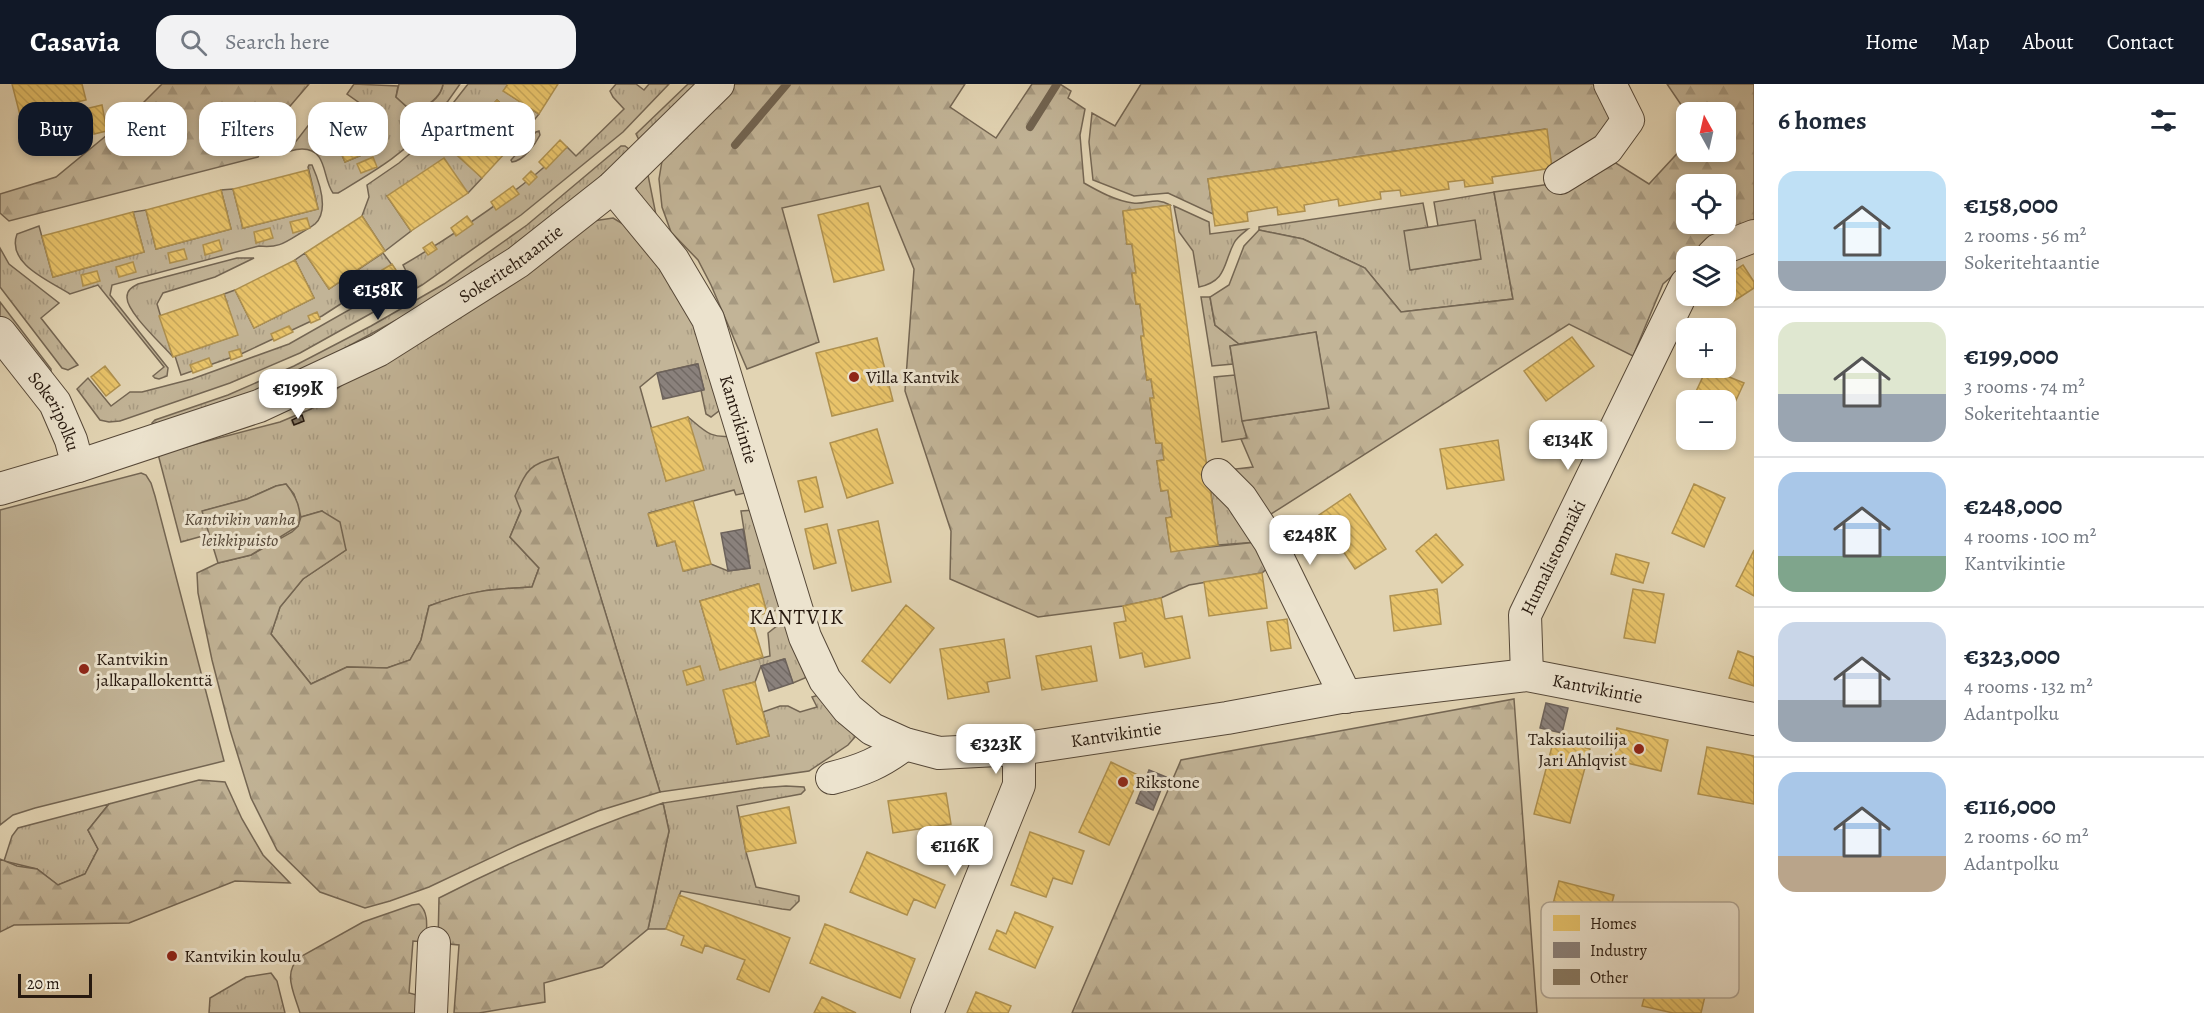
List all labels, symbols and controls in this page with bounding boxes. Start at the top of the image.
search box [156,15,576,69]
text: Casavia [30,23,120,61]
icon: search [177,26,210,59]
text: Search here [225,27,330,57]
text: Home [1865,28,1918,56]
text: Map [1951,28,1989,56]
text: About [2022,28,2074,56]
text: Contact [2107,28,2174,56]
chip: Buy [18,102,93,156]
chip: Rent [105,102,187,156]
chip: Filters [199,102,296,156]
chip: New [308,102,388,156]
chip: Apartment [400,102,535,156]
north arrow [1676,102,1736,162]
map controls [1676,102,1736,450]
text: 6 homes [1778,103,1867,138]
icon: filters [2147,104,2180,137]
button: locate [1676,174,1736,234]
text: €158,000 [1964,187,2058,222]
icon: home [1826,195,1898,267]
street label: Sokeritehtaantie [454,219,568,309]
text: 2 rooms · 56 m² [1964,222,2086,249]
button: layers [1676,246,1736,306]
text: Sokeritehtaantie [1964,249,2100,276]
pin: €158K [336,270,420,321]
text: €158K [353,276,403,303]
button: + [1676,318,1736,378]
text: €199,000 [1964,338,2059,373]
icon: home [1826,346,1898,418]
place label: Villa Kantvik [865,365,959,389]
street label: Sokeripolku [23,366,85,454]
pin: €199K [256,369,340,420]
marker: Villa Kantvik [847,370,861,384]
street label: Kantvikintie [714,372,763,467]
text: 3 rooms · 74 m² [1964,373,2085,400]
text: €199K [273,375,323,402]
button: − [1676,390,1736,450]
text: Sokeritehtaantie [1964,400,2100,427]
pin: €134K [1526,420,1610,471]
text: €134K [1543,426,1593,453]
text: €248,000 [1964,488,2062,523]
street label: Humalistonmäki [1515,496,1591,619]
icon: home [1826,496,1898,568]
park label: Kantvikin vanha leikkipuisto [184,507,296,552]
pin: €248K [1268,515,1352,566]
text: €248K [1283,521,1337,548]
text: 4 rooms · 100 m² [1964,523,2096,550]
text: Kantvikintie [1964,550,2066,577]
district label: KANTVIK [749,603,845,631]
text: €323,000 [1964,638,2060,673]
icon: home [1826,646,1898,718]
place label: Kantvikin jalkapallokenttä [96,647,213,692]
marker: Kantvikin jalkapallokenttä [77,662,91,676]
street label: Kantvikintie [1550,668,1645,709]
text: 4 rooms · 132 m² [1964,673,2093,700]
text: Adantpolku [1964,700,2059,727]
street label: Kantvikintie [1069,716,1163,753]
pin: €323K [954,724,1038,775]
place label: Taksiautoilija Jari Ahlqvist [1528,727,1628,772]
text: €323K [970,730,1022,757]
marker: Taksiautoilija Jari Ahlqvist [1632,742,1646,756]
place label: Rikstone [1135,770,1200,794]
marker: Rikstone [1116,775,1130,789]
text: €116,000 [1964,788,2056,823]
icon: home [1826,796,1898,868]
text: 2 rooms · 60 m² [1964,823,2088,850]
pin: €116K [913,826,997,877]
text: €116K [931,832,979,859]
text: Adantpolku [1964,850,2059,877]
legend [1541,902,1739,998]
text: Homes [1590,913,1637,935]
text: Industry [1590,940,1648,962]
place label: Kantvikin koulu [184,944,302,968]
marker: Kantvikin koulu [165,949,179,963]
text: Other [1590,967,1628,989]
scale bar [18,971,92,998]
text: 20 m [27,973,60,995]

